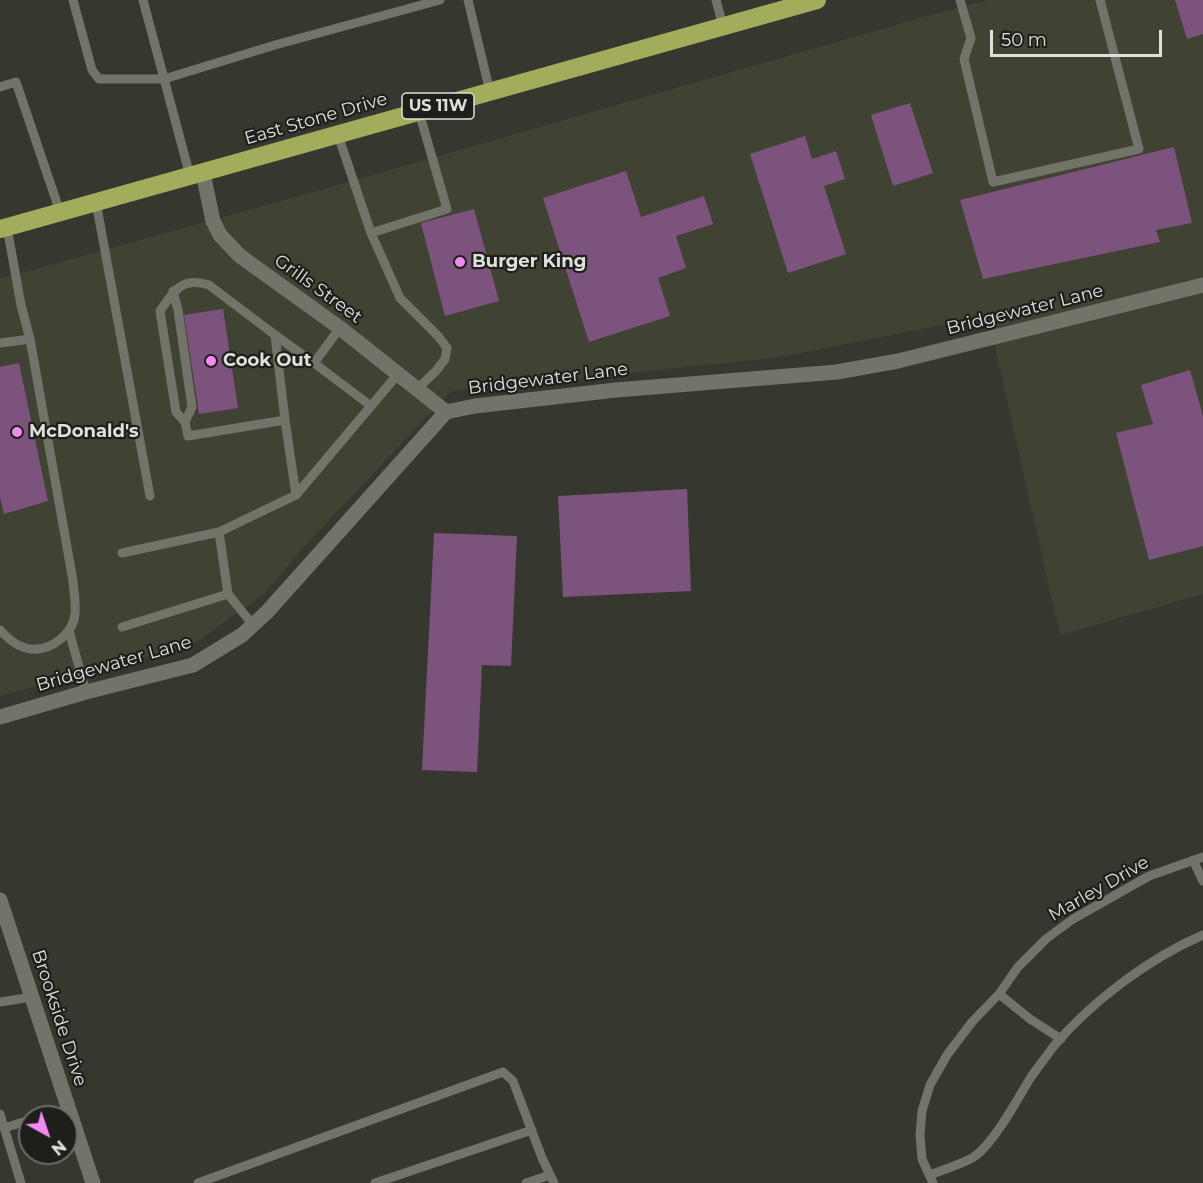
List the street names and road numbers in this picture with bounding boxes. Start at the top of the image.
street label: East Stone Drive [242,88,390,150]
road number: US 11W [402,93,474,119]
street label: Grills Street [270,250,366,328]
street label: Bridgewater Lane [944,280,1106,340]
street label: Bridgewater Lane [467,358,629,400]
street label: Bridgewater Lane [34,631,194,697]
street label: Marley Drive [1045,852,1153,926]
street label: Brookside Drive [27,947,91,1089]

